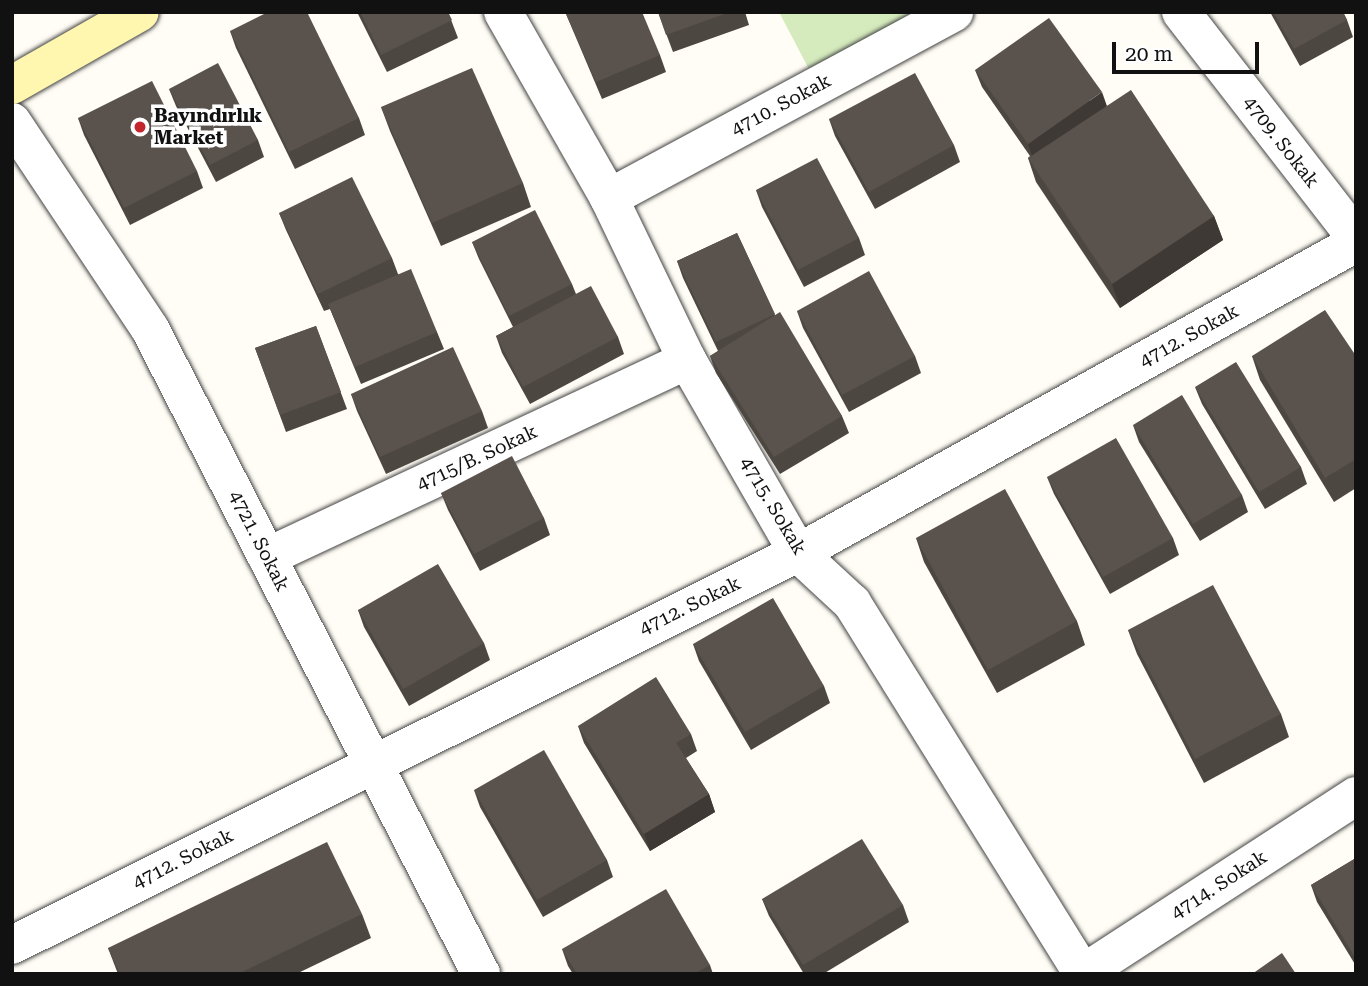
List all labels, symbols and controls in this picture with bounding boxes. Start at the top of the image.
scale bar [1116,28,1263,72]
text: 20 m [1125,42,1173,66]
street label: 4710. Sokak [727,69,835,141]
street label: 4709. Sokak [1238,92,1324,192]
place label: Bayındırlık Market [154,105,262,149]
marker: Bayındırlık Market [132,119,148,135]
street label: 4712. Sokak [1135,299,1243,373]
street label: 4715/B. Sokak [413,420,541,496]
street label: 4715. Sokak [735,453,811,559]
street label: 4721. Sokak [224,487,294,595]
street label: 4712. Sokak [636,572,744,640]
street label: 4712. Sokak [129,824,237,894]
street label: 4714. Sokak [1167,846,1271,924]

